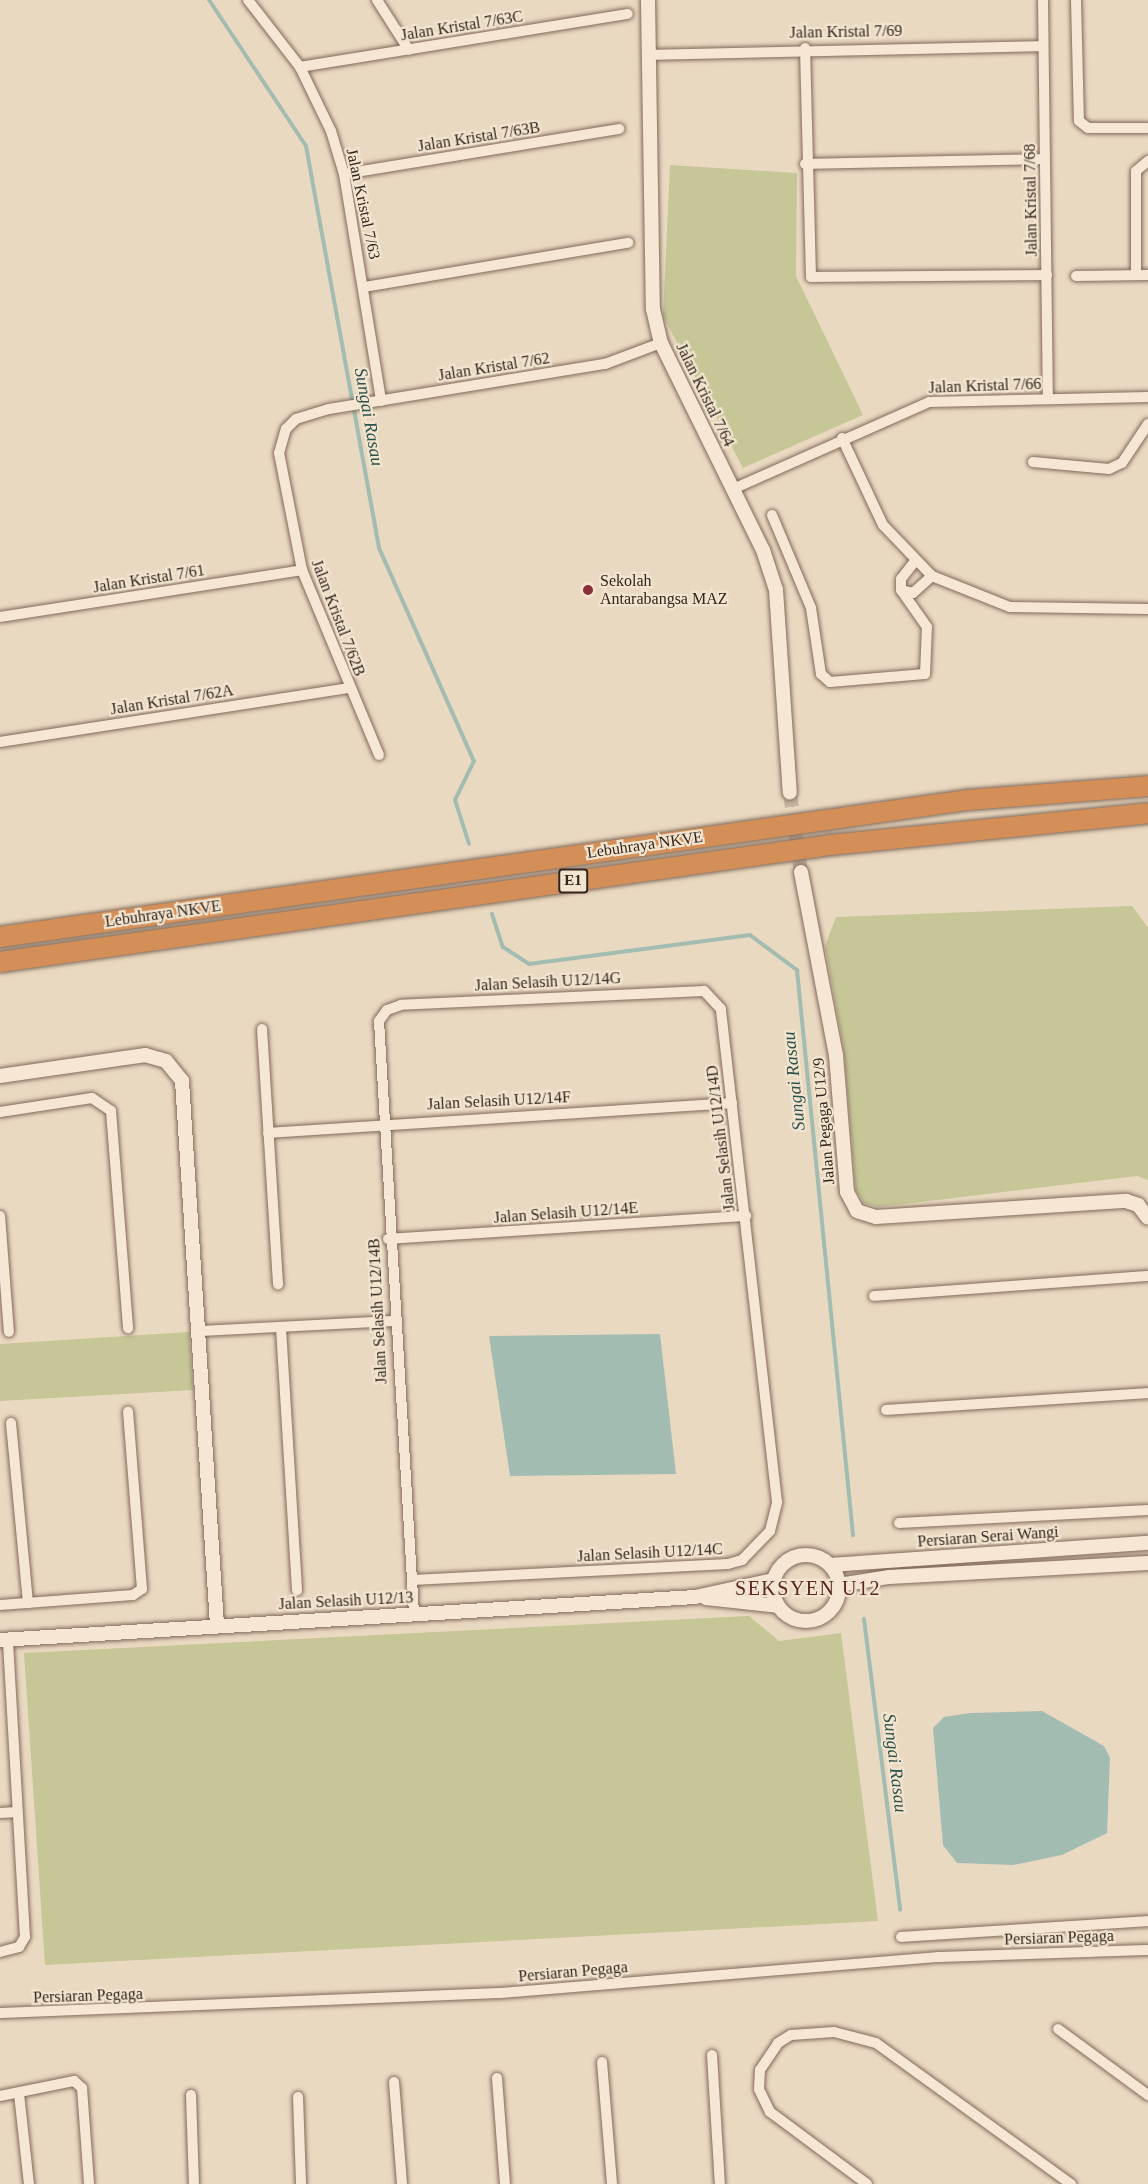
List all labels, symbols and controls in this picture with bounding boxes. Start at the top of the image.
street label: Jalan Kristal 7/63C [399,7,525,45]
street label: Jalan Kristal 7/69 [789,21,903,43]
street label: Jalan Kristal 7/63B [416,118,542,156]
street label: Jalan Kristal 7/68 [1020,143,1042,257]
street label: Jalan Kristal 7/63 [342,147,384,261]
street label: Jalan Kristal 7/64 [672,340,738,450]
street label: Jalan Kristal 7/62 [437,349,551,385]
water label: Sungai Rasau [350,366,388,468]
street label: Jalan Kristal 7/66 [928,374,1042,398]
street label: Jalan Kristal 7/62B [307,557,369,679]
street label: Jalan Kristal 7/61 [92,561,206,597]
place label: Sekolah Antarabangsa MAZ [600,571,728,609]
marker: Sekolah Antarabangsa MAZ [581,583,595,597]
street label: Jalan Kristal 7/62A [109,681,235,719]
street label: Lebuhraya NKVE [586,827,704,863]
road number: E1 [558,869,588,893]
street label: Lebuhraya NKVE [104,896,222,932]
street label: Jalan Selasih U12/14G [474,969,622,995]
water label: Sungai Rasau [778,1030,810,1132]
street label: Jalan Pegaga U12/9 [809,1057,839,1185]
street label: Jalan Selasih U12/14D [703,1064,739,1212]
street label: Jalan Selasih U12/14F [427,1088,571,1114]
street label: Jalan Selasih U12/14E [493,1198,639,1228]
street label: Jalan Selasih U12/14B [365,1238,391,1384]
street label: Persiaran Serai Wangi [917,1522,1059,1552]
street label: Jalan Selasih U12/14C [577,1540,723,1566]
district label: SEKSYEN U12 [735,1576,881,1600]
street label: Jalan Selasih U12/13 [278,1588,414,1614]
water label: Sungai Rasau [878,1712,912,1814]
street label: Persiaran Pegaga [1004,1926,1114,1950]
street label: Persiaran Pegaga [518,1958,628,1986]
street label: Persiaran Pegaga [33,1984,143,2008]

